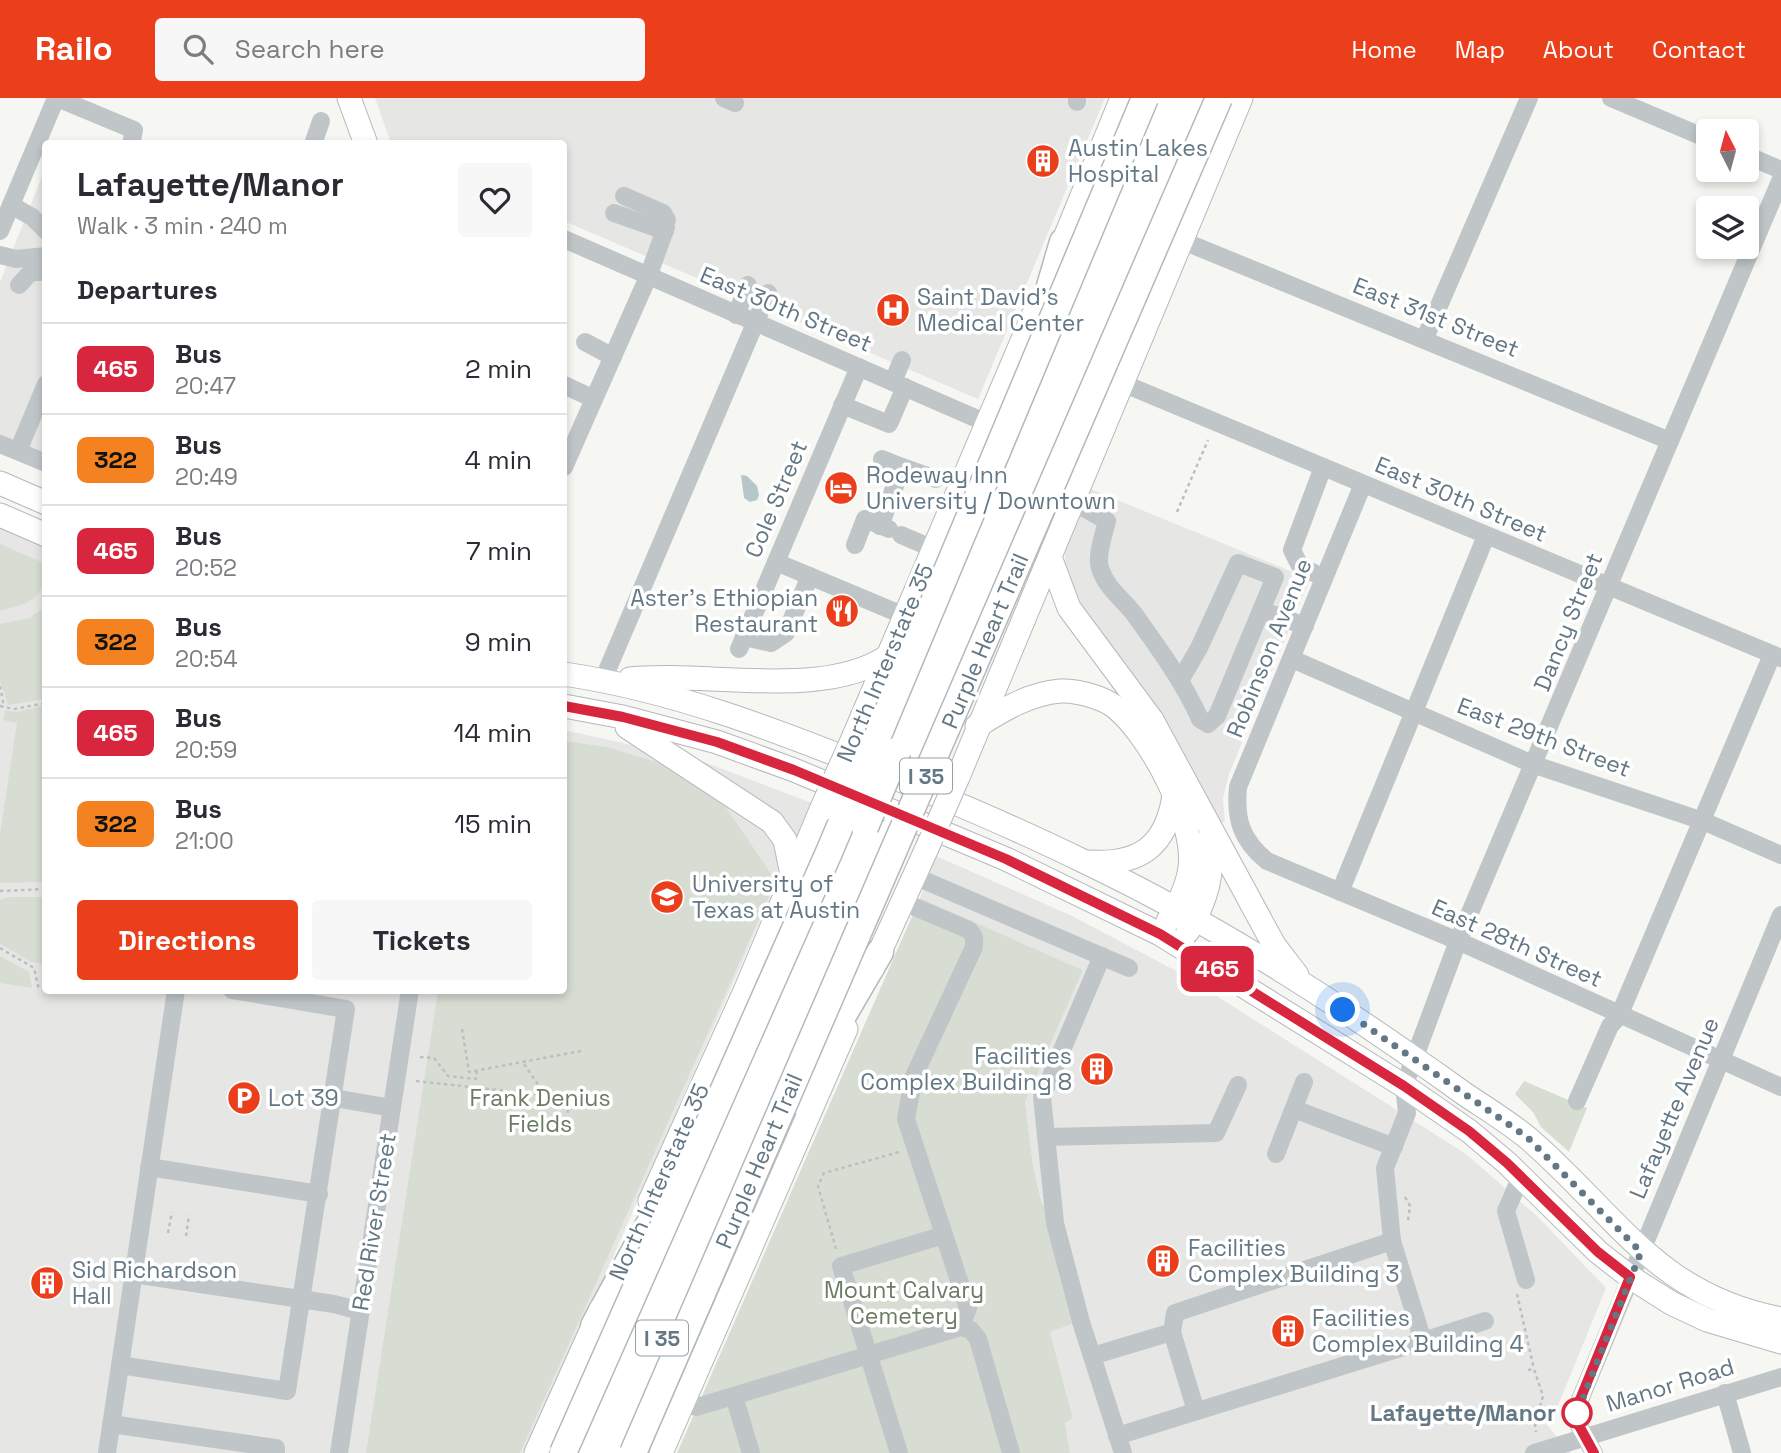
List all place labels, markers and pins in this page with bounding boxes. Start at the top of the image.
place label: Austin Lakes Hospital [1068,133,1208,189]
building icon: Austin Lakes Hospital [1024,142,1062,180]
place label: Saint David's Medical Center [917,282,1084,338]
hospital icon: Saint David's Medical Center [874,291,912,329]
place label: Rodeway Inn University / Downtown [866,460,1116,516]
hotel icon: Rodeway Inn University / Downtown [822,469,860,507]
place label: Aster's Ethiopian Restaurant [630,583,818,639]
restaurant icon: Aster's Ethiopian Restaurant [823,592,861,630]
place label: University of Texas at Austin [692,869,860,925]
school or university icon: University of Texas at Austin [648,878,686,916]
place label: Facilities Complex Building 8 [860,1041,1072,1097]
building icon: Facilities Complex Building 8 [1078,1050,1116,1088]
parking icon: Lot 39 [225,1079,263,1117]
place label: Lot 39 [268,1083,339,1113]
place label: Facilities Complex Building 3 [1188,1233,1399,1289]
building icon: Facilities Complex Building 3 [1144,1242,1182,1280]
place label: Sid Richardson Hall [72,1255,237,1311]
building icon: Sid Richardson Hall [28,1264,66,1302]
place label: Facilities Complex Building 4 [1312,1303,1524,1359]
building icon: Facilities Complex Building 4 [1269,1312,1307,1350]
place label: Lafayette/Manor [1370,1398,1556,1428]
marker: Lafayette/Manor [1562,1398,1592,1428]

